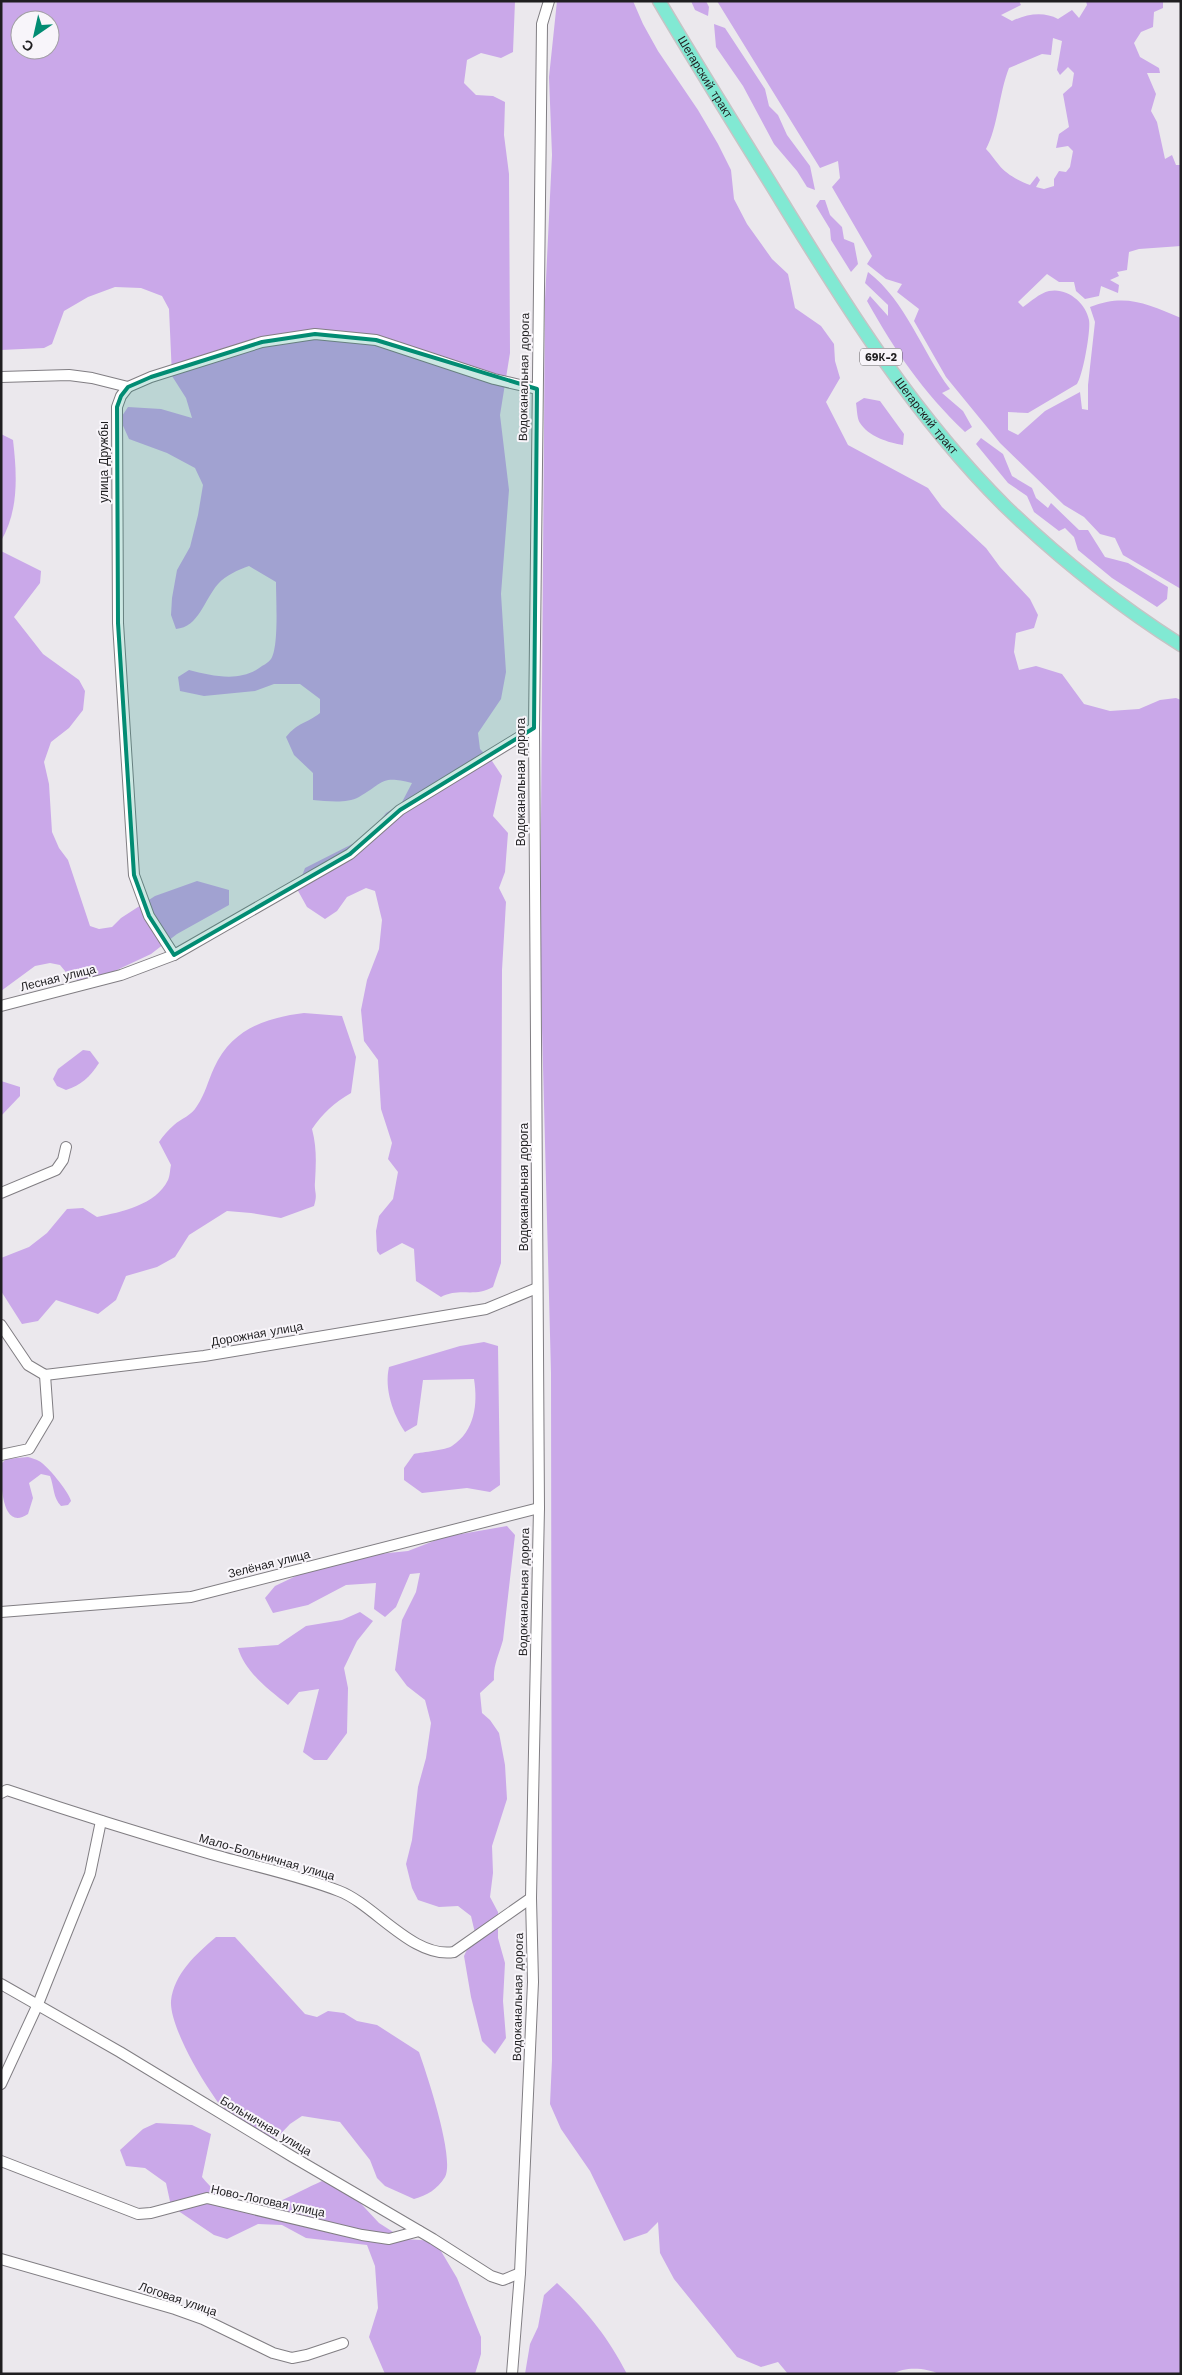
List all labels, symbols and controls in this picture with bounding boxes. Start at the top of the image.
north arrow [10,10,60,60]
street label: Шегарский тракт [675,34,736,121]
text: С [19,36,36,55]
street label: Водоканальная дорога [516,312,532,441]
road number: 69К-2 [860,348,902,366]
street label: Шегарский тракт [892,375,961,458]
street label: улица Дружбы [97,421,111,503]
street label: Водоканальная дорога [514,717,528,846]
street label: Лесная улица [19,962,98,994]
street label: Водоканальная дорога [517,1122,531,1251]
street label: Дорожная улица [210,1319,304,1349]
street label: Водоканальная дорога [516,1527,532,1656]
street label: Зелёная улица [227,1547,312,1581]
street label: Мало-Больничная улица [197,1831,337,1883]
street label: Водоканальная дорога [510,1932,526,2061]
street label: Больничная улица [218,2093,314,2159]
street label: Ново-Логовая улица [210,2182,327,2220]
street label: Логовая улица [137,2279,219,2319]

